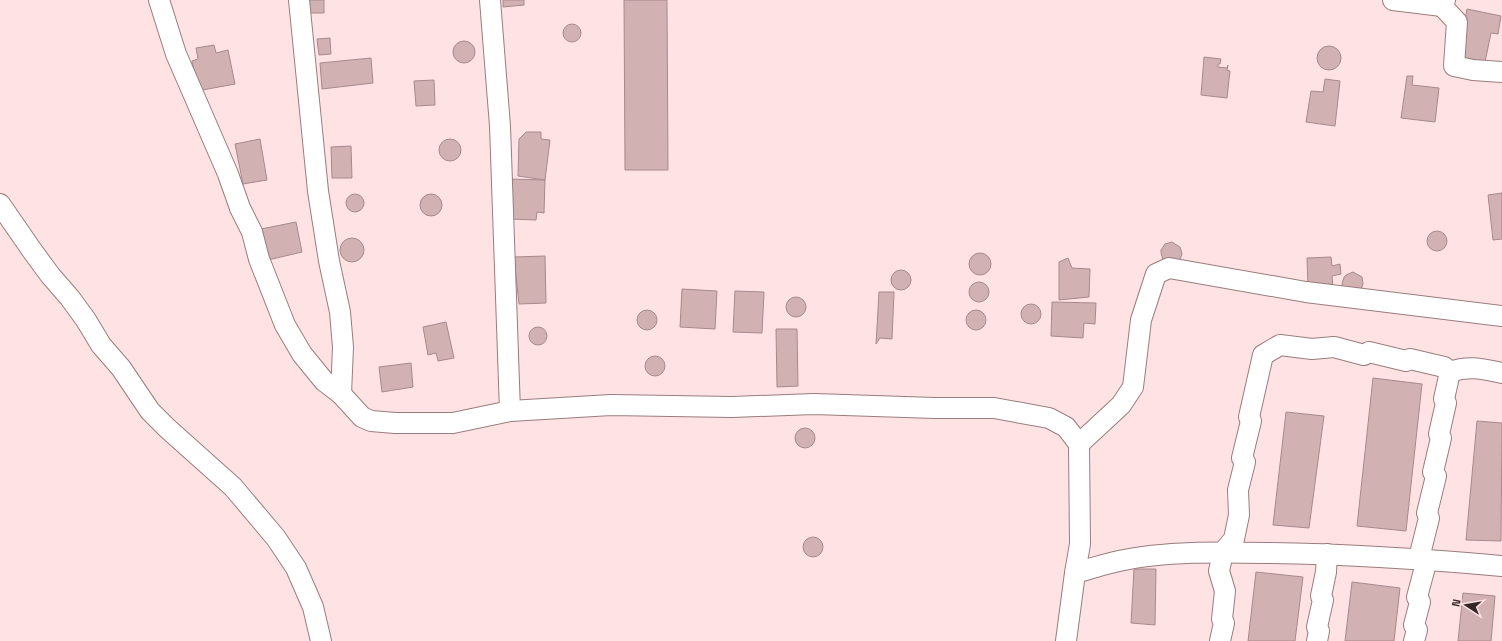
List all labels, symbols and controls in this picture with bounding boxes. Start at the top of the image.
north arrow [1446,585,1486,625]
text: N [1449,598,1464,608]

